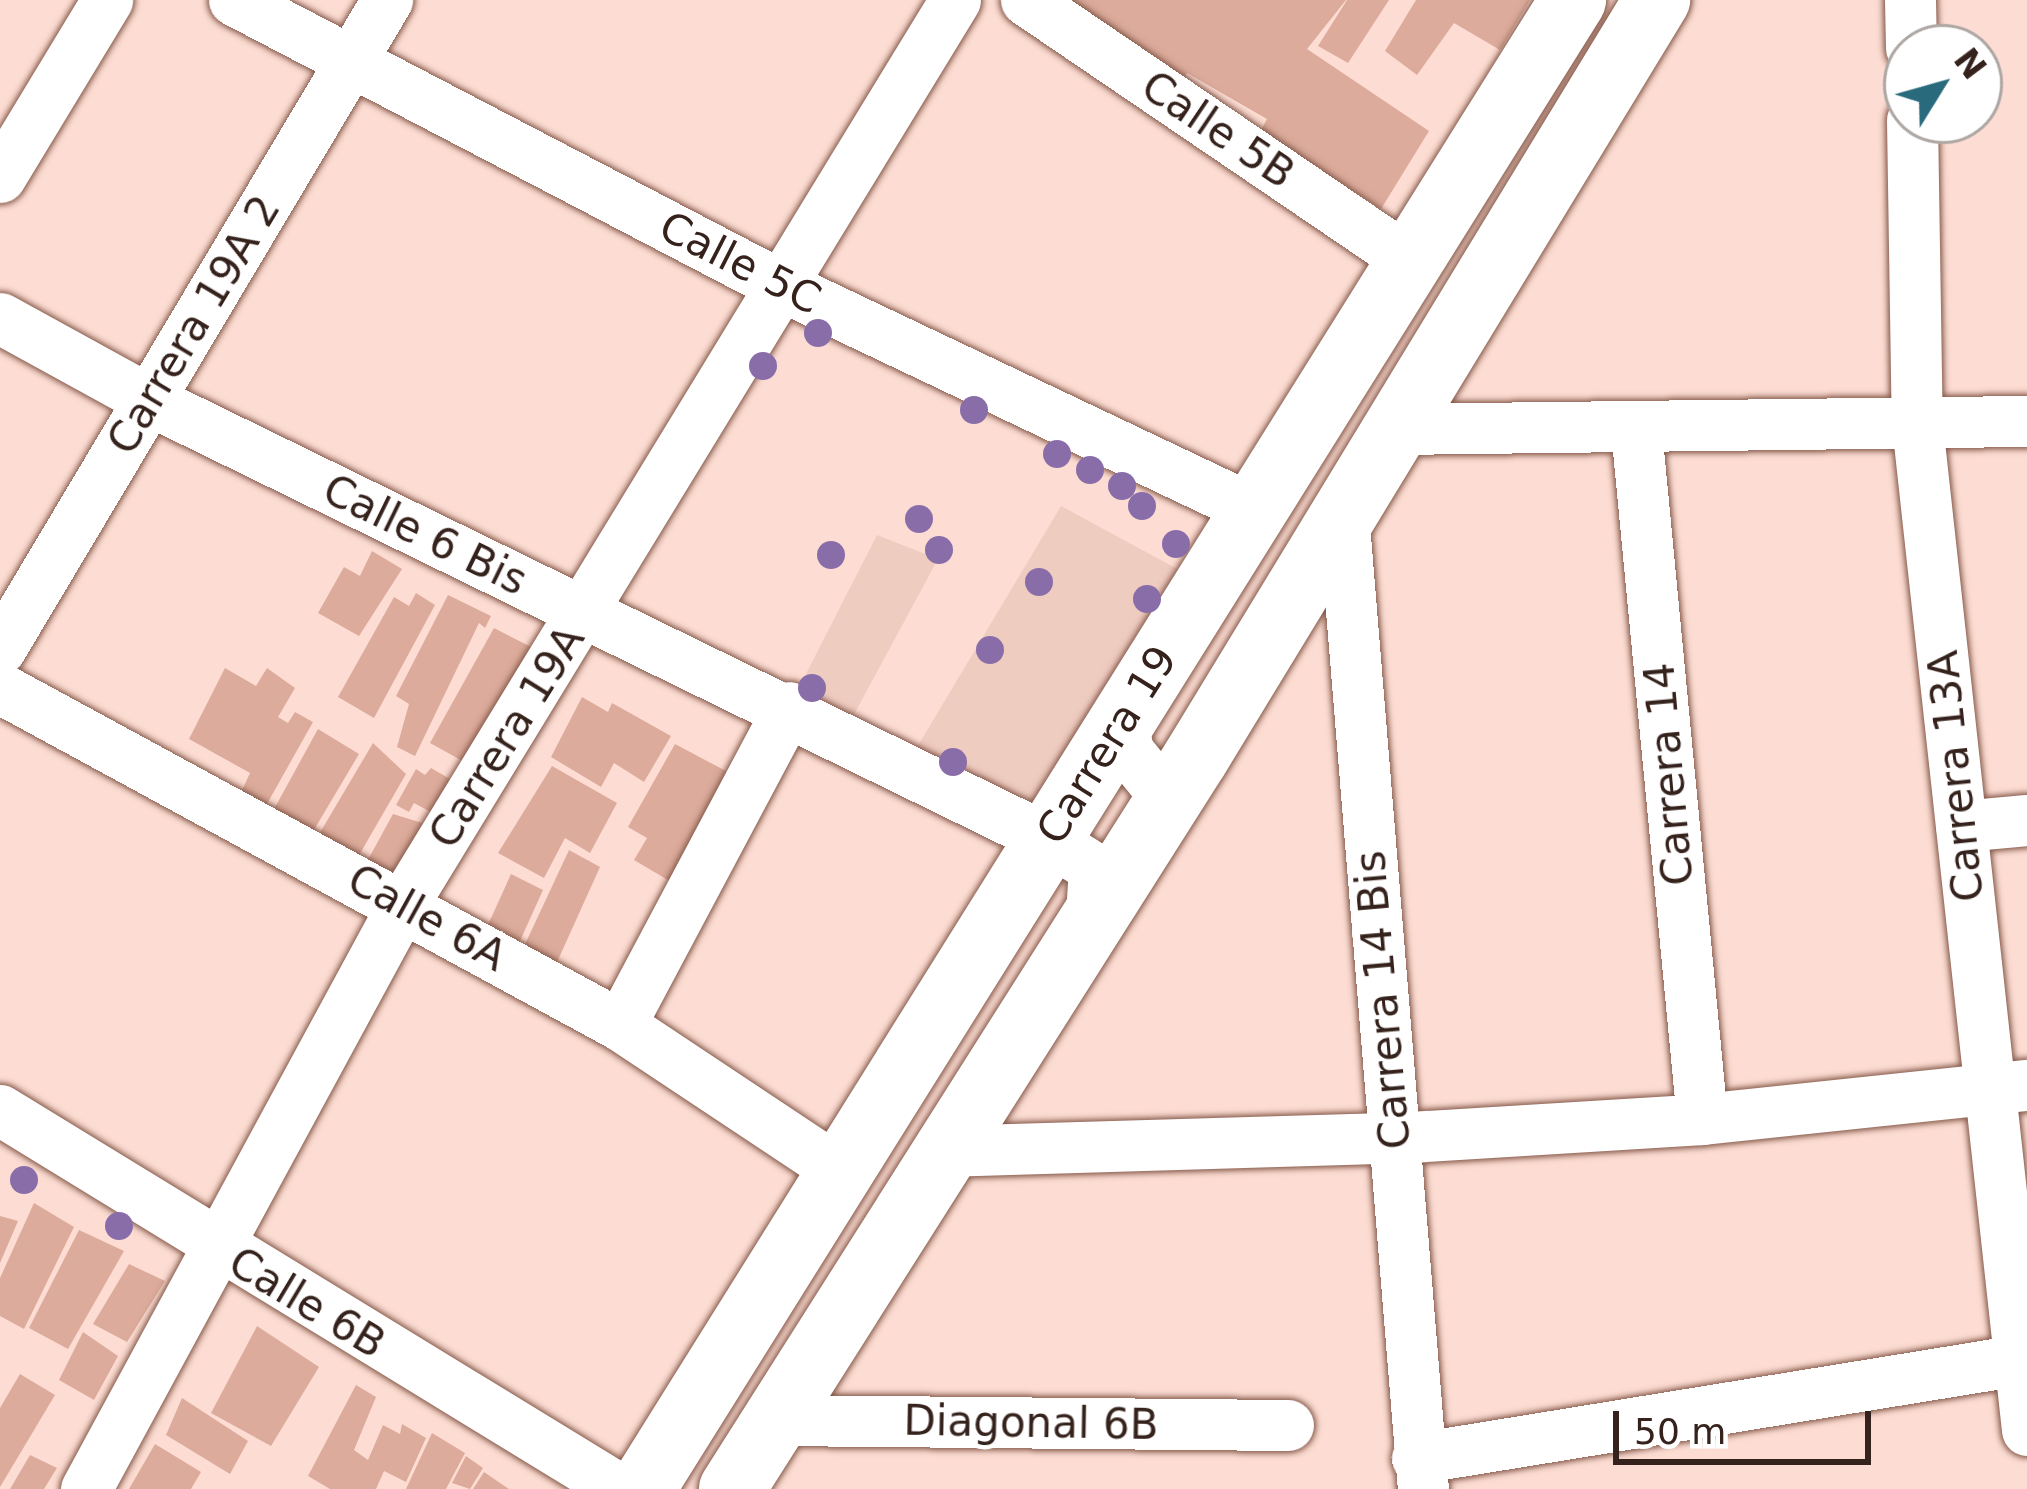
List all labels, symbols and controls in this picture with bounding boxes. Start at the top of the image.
north arrow [1883,24,2003,144]
text: N [1946,41,1994,87]
street label: Calle 5B [1132,61,1304,199]
street label: Carrera 19A 2 [97,187,291,463]
street label: Calle 5C [651,201,829,325]
street label: Calle 6 Bis [315,464,535,606]
street label: Carrera 19A [419,617,595,857]
street label: Carrera 19 [1026,637,1188,853]
street label: Carrera 13A [1918,648,1994,904]
street label: Carrera 14 [1634,660,1704,888]
street label: Carrera 14 Bis [1345,849,1421,1151]
street label: Calle 6A [339,854,515,982]
street label: Calle 6B [220,1237,394,1369]
scale bar [1619,1387,1877,1461]
street label: Diagonal 6B [903,1396,1159,1450]
text: 50 m [1634,1411,1726,1452]

